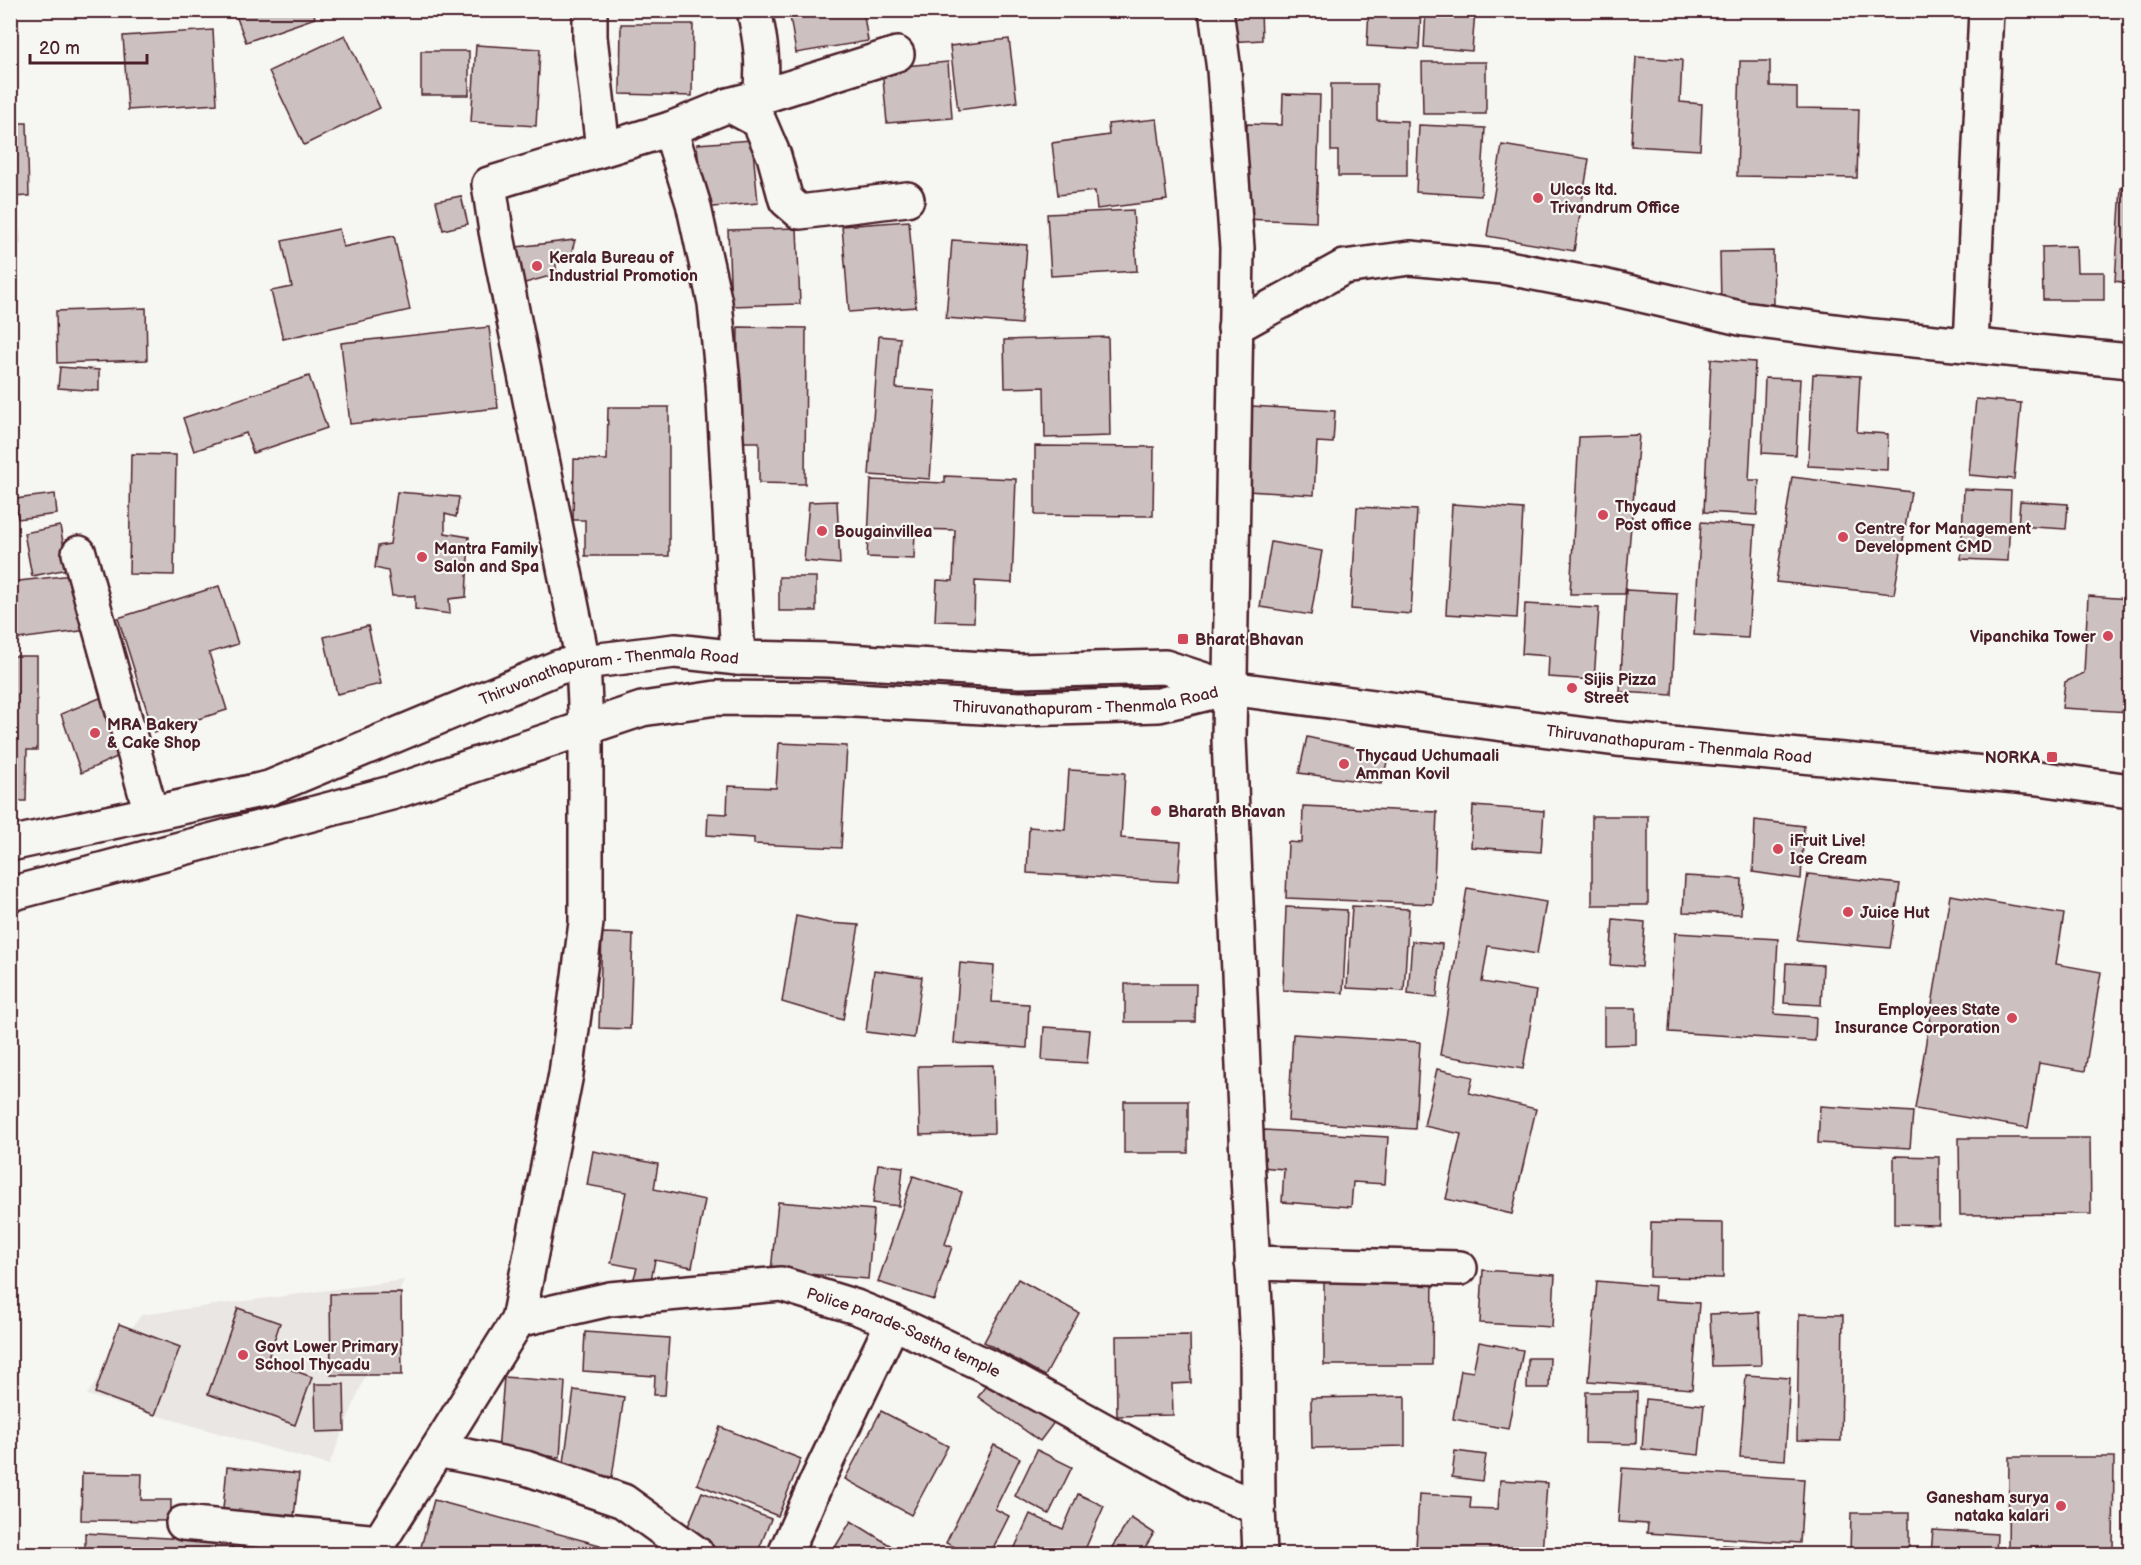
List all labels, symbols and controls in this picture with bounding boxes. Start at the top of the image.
scale bar [30,27,147,65]
text: 20 m [39,38,80,59]
place label: Ulccs ltd. Trivandrum Office [1550,181,1680,218]
marker: Ulccs ltd. Trivandrum Office [1531,191,1545,205]
place label: Kerala Bureau of Industrial Promotion [549,249,698,286]
marker: Kerala Bureau of Industrial Promotion [530,259,544,273]
place label: Thycaud Post office [1615,498,1692,535]
marker: Thycaud Post office [1596,508,1610,522]
place label: Centre for Management Development CMD [1855,520,2032,557]
place label: Bougainvillea [834,523,932,542]
marker: Bougainvillea [815,524,829,538]
marker: Centre for Management Development CMD [1836,530,1850,544]
place label: Mantra Family Salon and Spa [434,540,539,577]
marker: Mantra Family Salon and Spa [415,550,429,564]
place label: Vipanchika Tower [1970,628,2097,647]
marker: Vipanchika Tower [2101,629,2115,643]
place label: Bharat Bhavan [1195,631,1304,650]
marker: Bharat Bhavan [1176,632,1190,646]
street label: Thiruvanathapuram - Thenmala Road [477,643,740,710]
place label: Sijis Pizza Street [1584,671,1656,708]
marker: Sijis Pizza Street [1565,681,1579,695]
street label: Thiruvanathapuram - Thenmala Road [952,683,1220,720]
place label: MRA Bakery & Cake Shop [107,716,201,753]
street label: Thiruvanathapuram - Thenmala Road [1545,722,1813,768]
marker: MRA Bakery & Cake Shop [88,726,102,740]
place label: Thycaud Uchumaali Amman Kovil [1355,747,1499,784]
place label: NORKA [1985,749,2040,768]
marker: NORKA [2045,750,2059,764]
marker: Thycaud Uchumaali Amman Kovil [1337,757,1351,771]
place label: Bharath Bhavan [1168,803,1285,822]
marker: Bharath Bhavan [1149,804,1163,818]
place label: iFruit Live! Ice Cream [1790,832,1867,869]
marker: iFruit Live! Ice Cream [1771,842,1785,856]
place label: Juice Hut [1860,904,1930,923]
marker: Juice Hut [1841,905,1855,919]
place label: Employees State Insurance Corporation [1835,1001,2000,1038]
marker: Employees State Insurance Corporation [2005,1011,2019,1025]
street label: Police parade-Sastha temple [804,1284,1004,1383]
place label: Govt Lower Primary School Thycadu [255,1338,399,1375]
marker: Govt Lower Primary School Thycadu [236,1348,250,1362]
place label: Ganesham surya nataka kalari [1926,1489,2049,1526]
marker: Ganesham surya nataka kalari [2054,1499,2068,1513]

